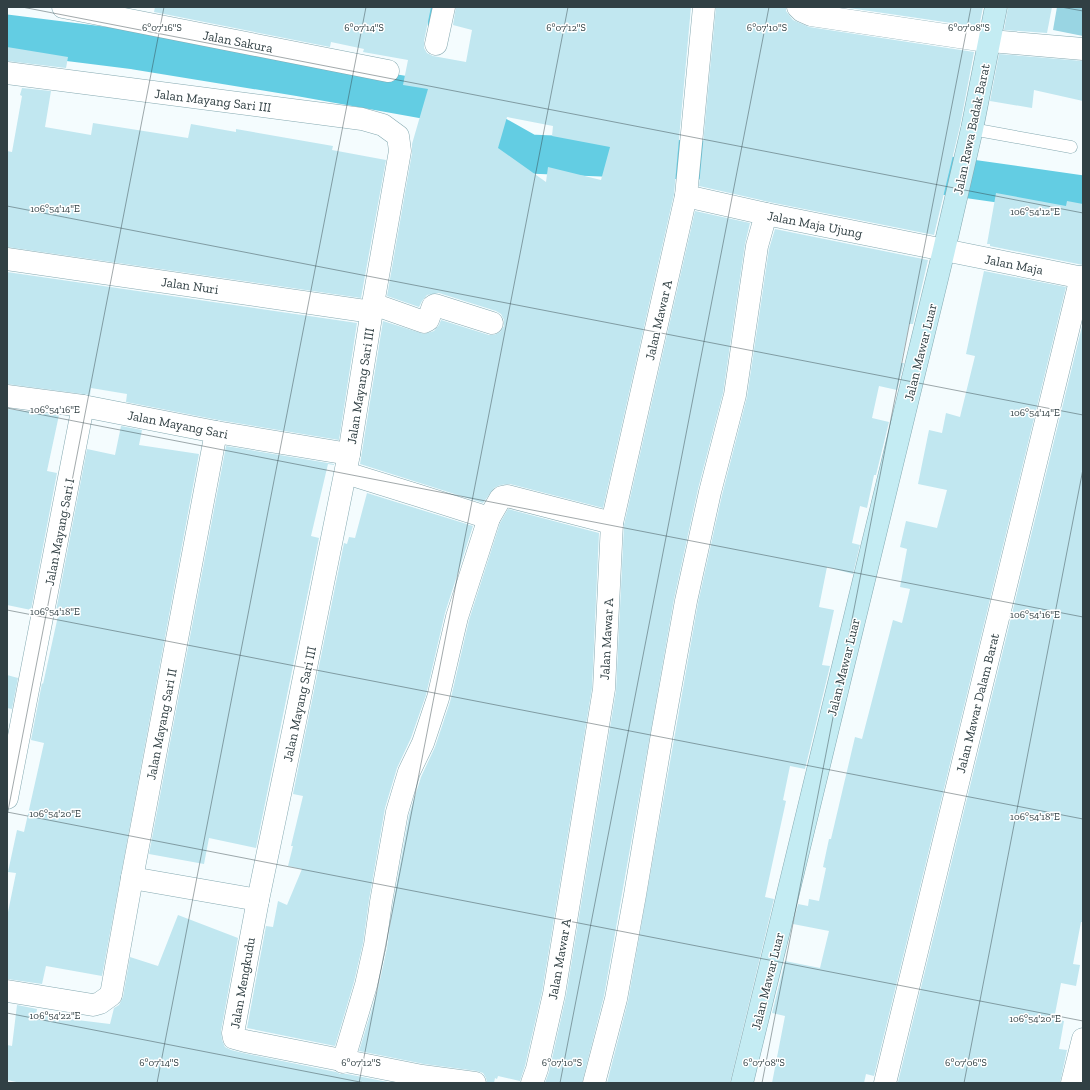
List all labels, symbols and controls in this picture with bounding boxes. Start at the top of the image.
text: 6°07'16"S [142,22,182,34]
text: 6°07'14"S [344,22,384,34]
text: 6°07'12"S [546,22,586,34]
text: 6°07'10"S [747,22,787,34]
text: 6°07'08"S [948,22,990,34]
street label: Jalan Sakura [202,27,275,56]
street label: Jalan Rawa Badak Barat [950,62,993,196]
street label: Jalan Mayang Sari III [154,86,272,115]
text: 106°54'14"E [30,203,80,215]
text: 106°54'12"E [1010,206,1060,218]
street label: Jalan Maja Ujung [766,208,864,242]
street label: Jalan Maja [983,251,1045,279]
street label: Jalan Nuri [160,274,220,297]
street label: Jalan Mawar A [642,278,675,362]
street label: Jalan Mawar Luar [901,302,940,402]
street label: Jalan Mayang Sari III [344,327,377,445]
text: 106°54'16"E [30,404,80,416]
street label: Jalan Mayang Sari [126,407,230,442]
text: 106°54'14"E [1010,407,1060,419]
street label: Jalan Mayang Sari I [42,477,77,587]
street label: Jalan Mawar A [597,597,616,680]
text: 106°54'18"E [30,606,80,618]
text: 106°54'16"E [1010,609,1060,621]
street label: Jalan Mawar Luar [824,617,863,717]
street label: Jalan Mawar Dalam Barat [953,631,1002,775]
street label: Jalan Mayang Sari III [280,645,319,763]
street label: Jalan Mayang Sari II [143,667,180,781]
text: 106°54'20"E [29,808,81,820]
text: 106°54'18"E [1010,811,1060,823]
street label: Jalan Mawar A [545,917,574,1001]
street label: Jalan Mawar Luar [748,931,787,1031]
street label: Jalan Mengkudu [227,936,258,1030]
text: 106°54'22"E [30,1010,81,1022]
text: 106°54'20"E [1009,1013,1061,1025]
text: 6°07'14"S [139,1057,179,1069]
text: 6°07'12"S [341,1057,381,1069]
text: 6°07'10"S [542,1057,582,1069]
text: 6°07'08"S [743,1057,785,1069]
text: 6°07'06"S [945,1057,987,1069]

